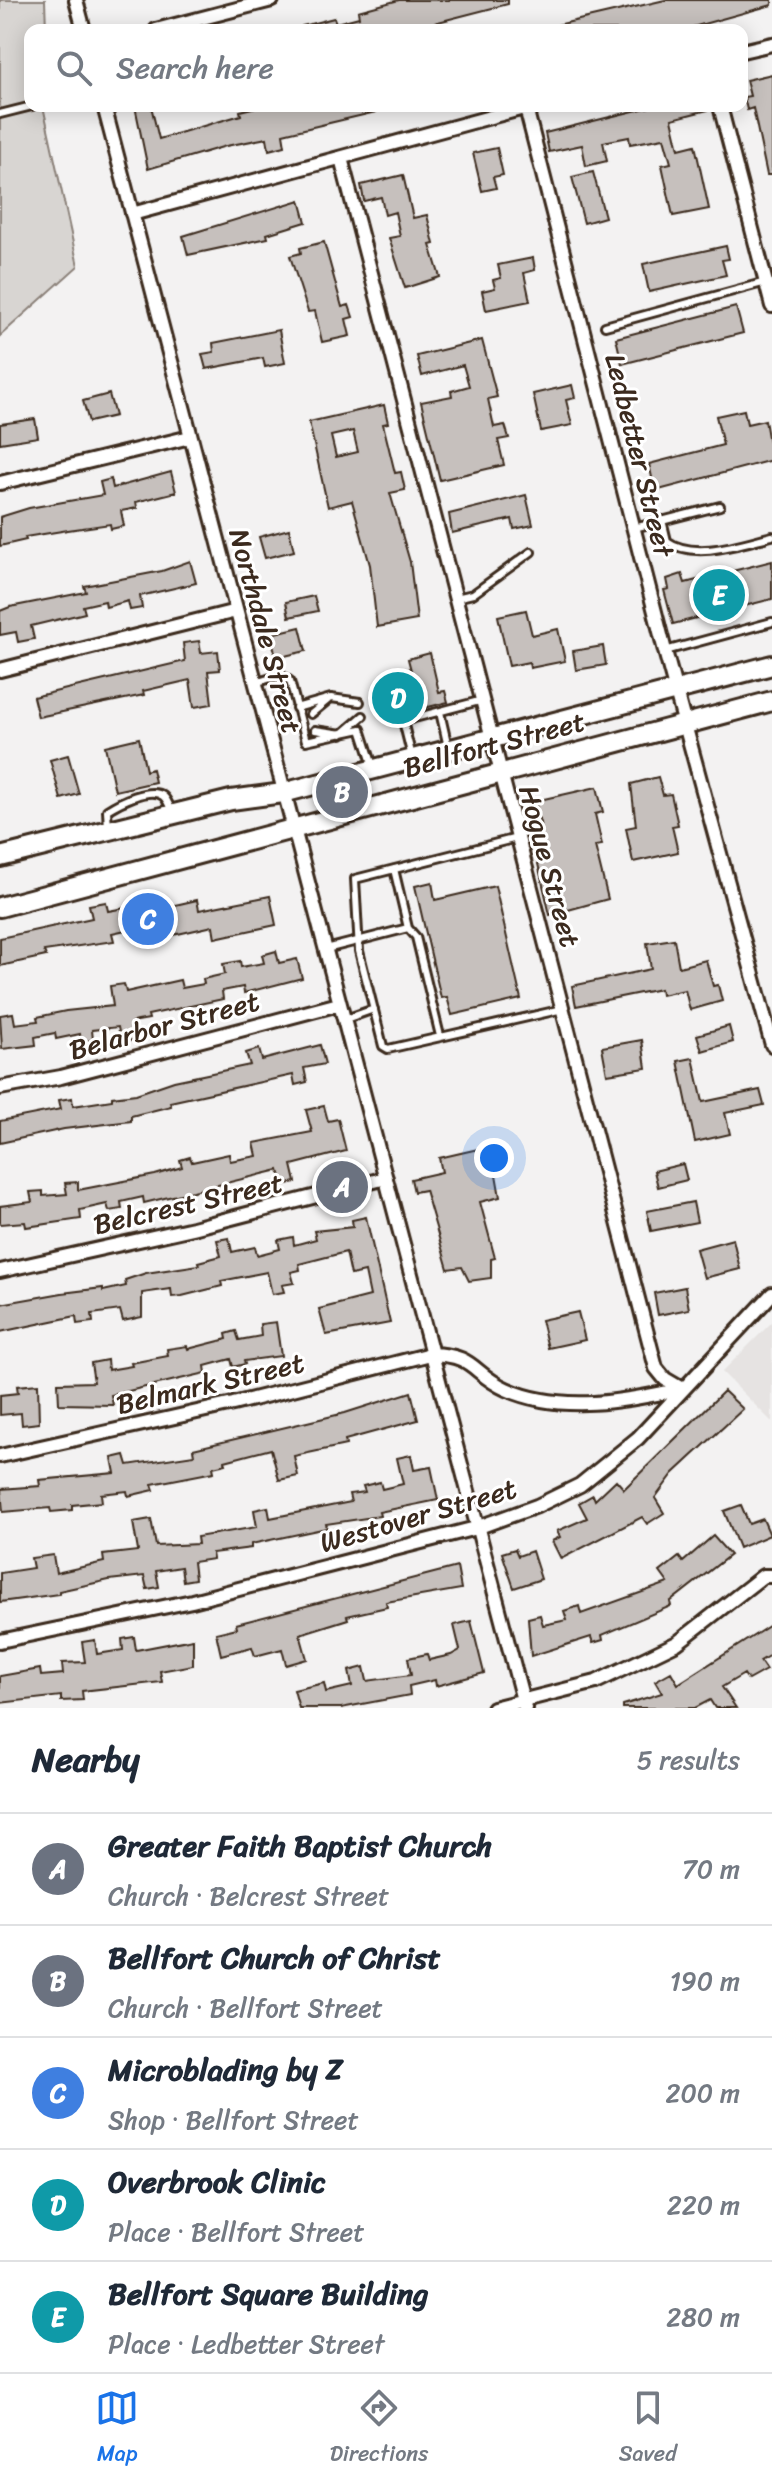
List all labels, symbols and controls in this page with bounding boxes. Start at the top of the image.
search box [24,24,748,112]
text: Search here [116,41,274,95]
icon: search [52,46,96,90]
street label: Ledbetter Street [591,348,689,564]
street label: Northdale Street [215,523,316,739]
pin: E [693,565,745,625]
pin: D [372,668,424,728]
street label: Bellfort Street [398,697,591,792]
pin: B [316,762,368,822]
street label: Hogue Street [504,779,595,953]
pin: C [122,889,174,949]
street label: Belarbor Street [63,977,265,1074]
your location [474,1138,514,1178]
pin: A [316,1157,368,1217]
street label: Belcrest Street [88,1158,288,1249]
street label: Belmark Street [111,1338,309,1429]
street label: Westover Street [314,1464,522,1567]
text: Nearby [32,1730,140,1790]
text: 5 results [637,1737,740,1783]
text: Greater Faith Baptist Church [108,1819,492,1873]
text: A [49,1846,67,1892]
text: 70 m [682,1846,740,1892]
text: Church · Belcrest Street [108,1873,389,1919]
text: Bellfort Church of Christ [108,1931,441,1985]
text: B [50,1958,66,2004]
text: 190 m [670,1958,740,2004]
text: Church · Bellfort Street [108,1985,383,2031]
text: Microblading by Z [108,2043,343,2097]
text: C [50,2070,66,2116]
text: 200 m [665,2070,740,2116]
text: Shop · Bellfort Street [108,2097,359,2143]
text: Overbrook Clinic [108,2155,326,2209]
text: D [50,2182,66,2228]
text: 220 m [667,2182,740,2228]
text: Place · Bellfort Street [108,2209,365,2255]
text: Bellfort Square Building [108,2267,428,2321]
text: E [51,2294,65,2340]
text: 280 m [666,2294,740,2340]
text: Place · Ledbetter Street [108,2321,384,2367]
tab: Map [95,2386,139,2473]
tab: Directions [330,2386,428,2473]
tab: Saved [619,2386,677,2473]

